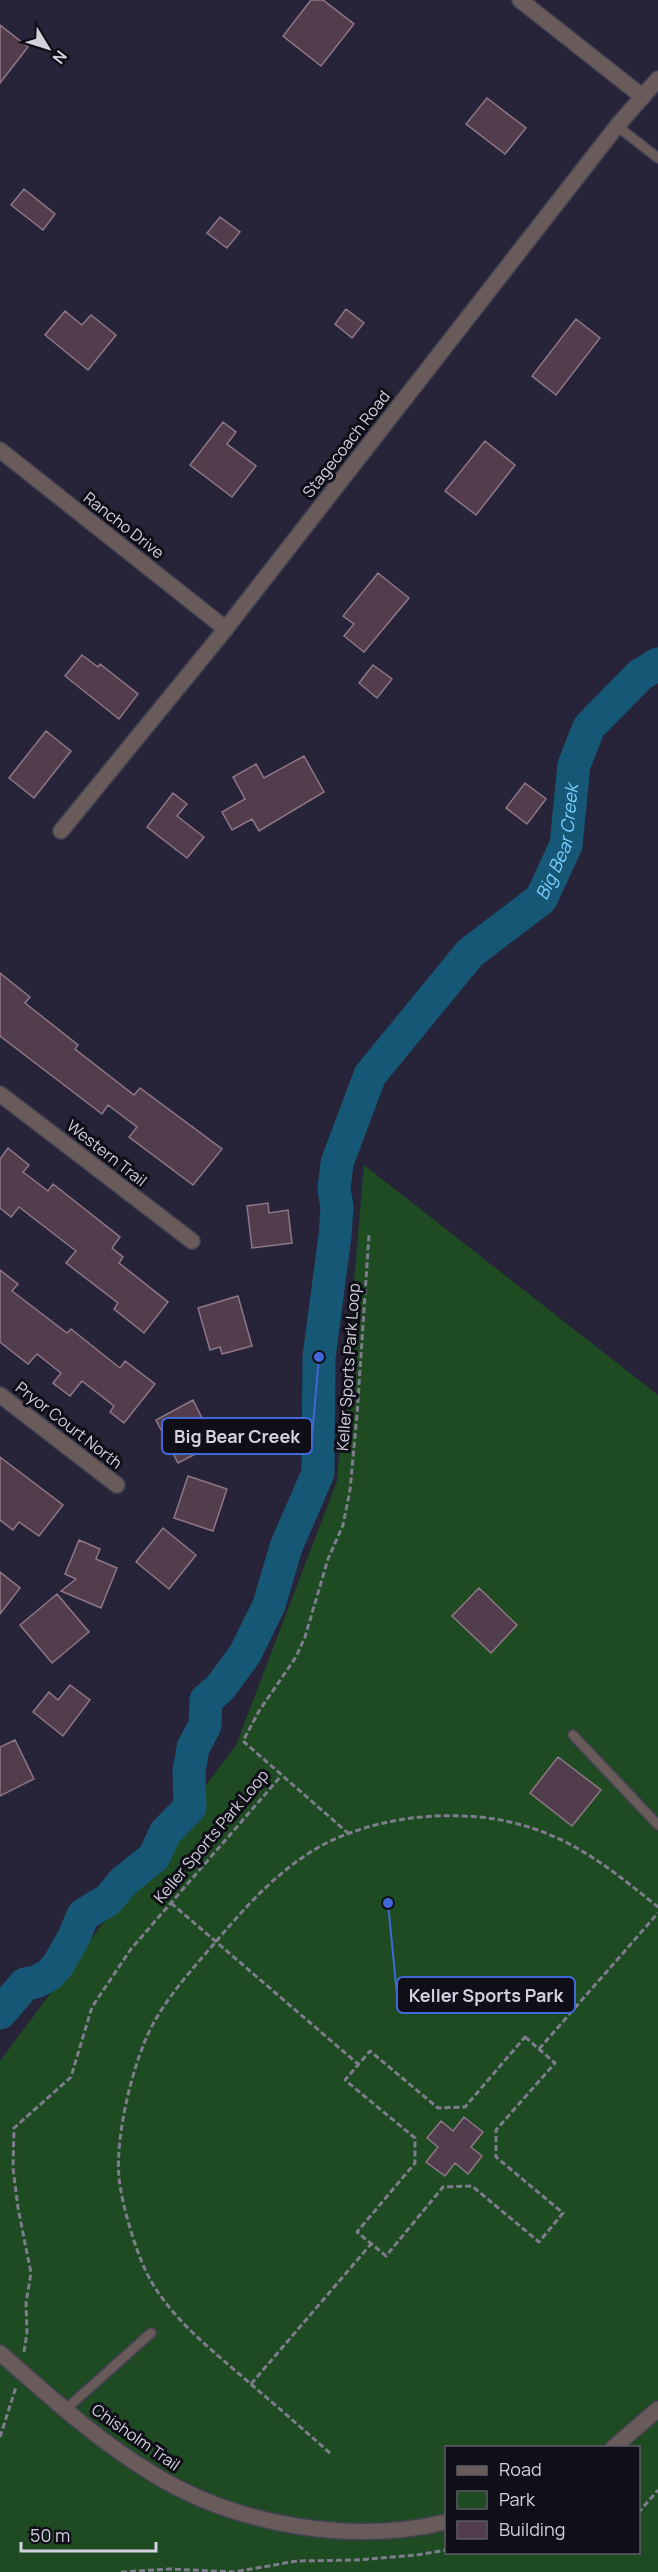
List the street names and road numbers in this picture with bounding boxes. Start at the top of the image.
street label: Stagecoach Road [297,386,395,502]
street label: Rancho Drive [79,487,169,563]
street label: Western Trail [62,1115,152,1191]
street label: Keller Sports Park Loop [331,1282,365,1452]
street label: Pryor Court North [11,1376,127,1474]
street label: Keller Sports Park Loop [149,1764,273,1908]
street label: Chisholm Trail [87,2398,185,2476]

